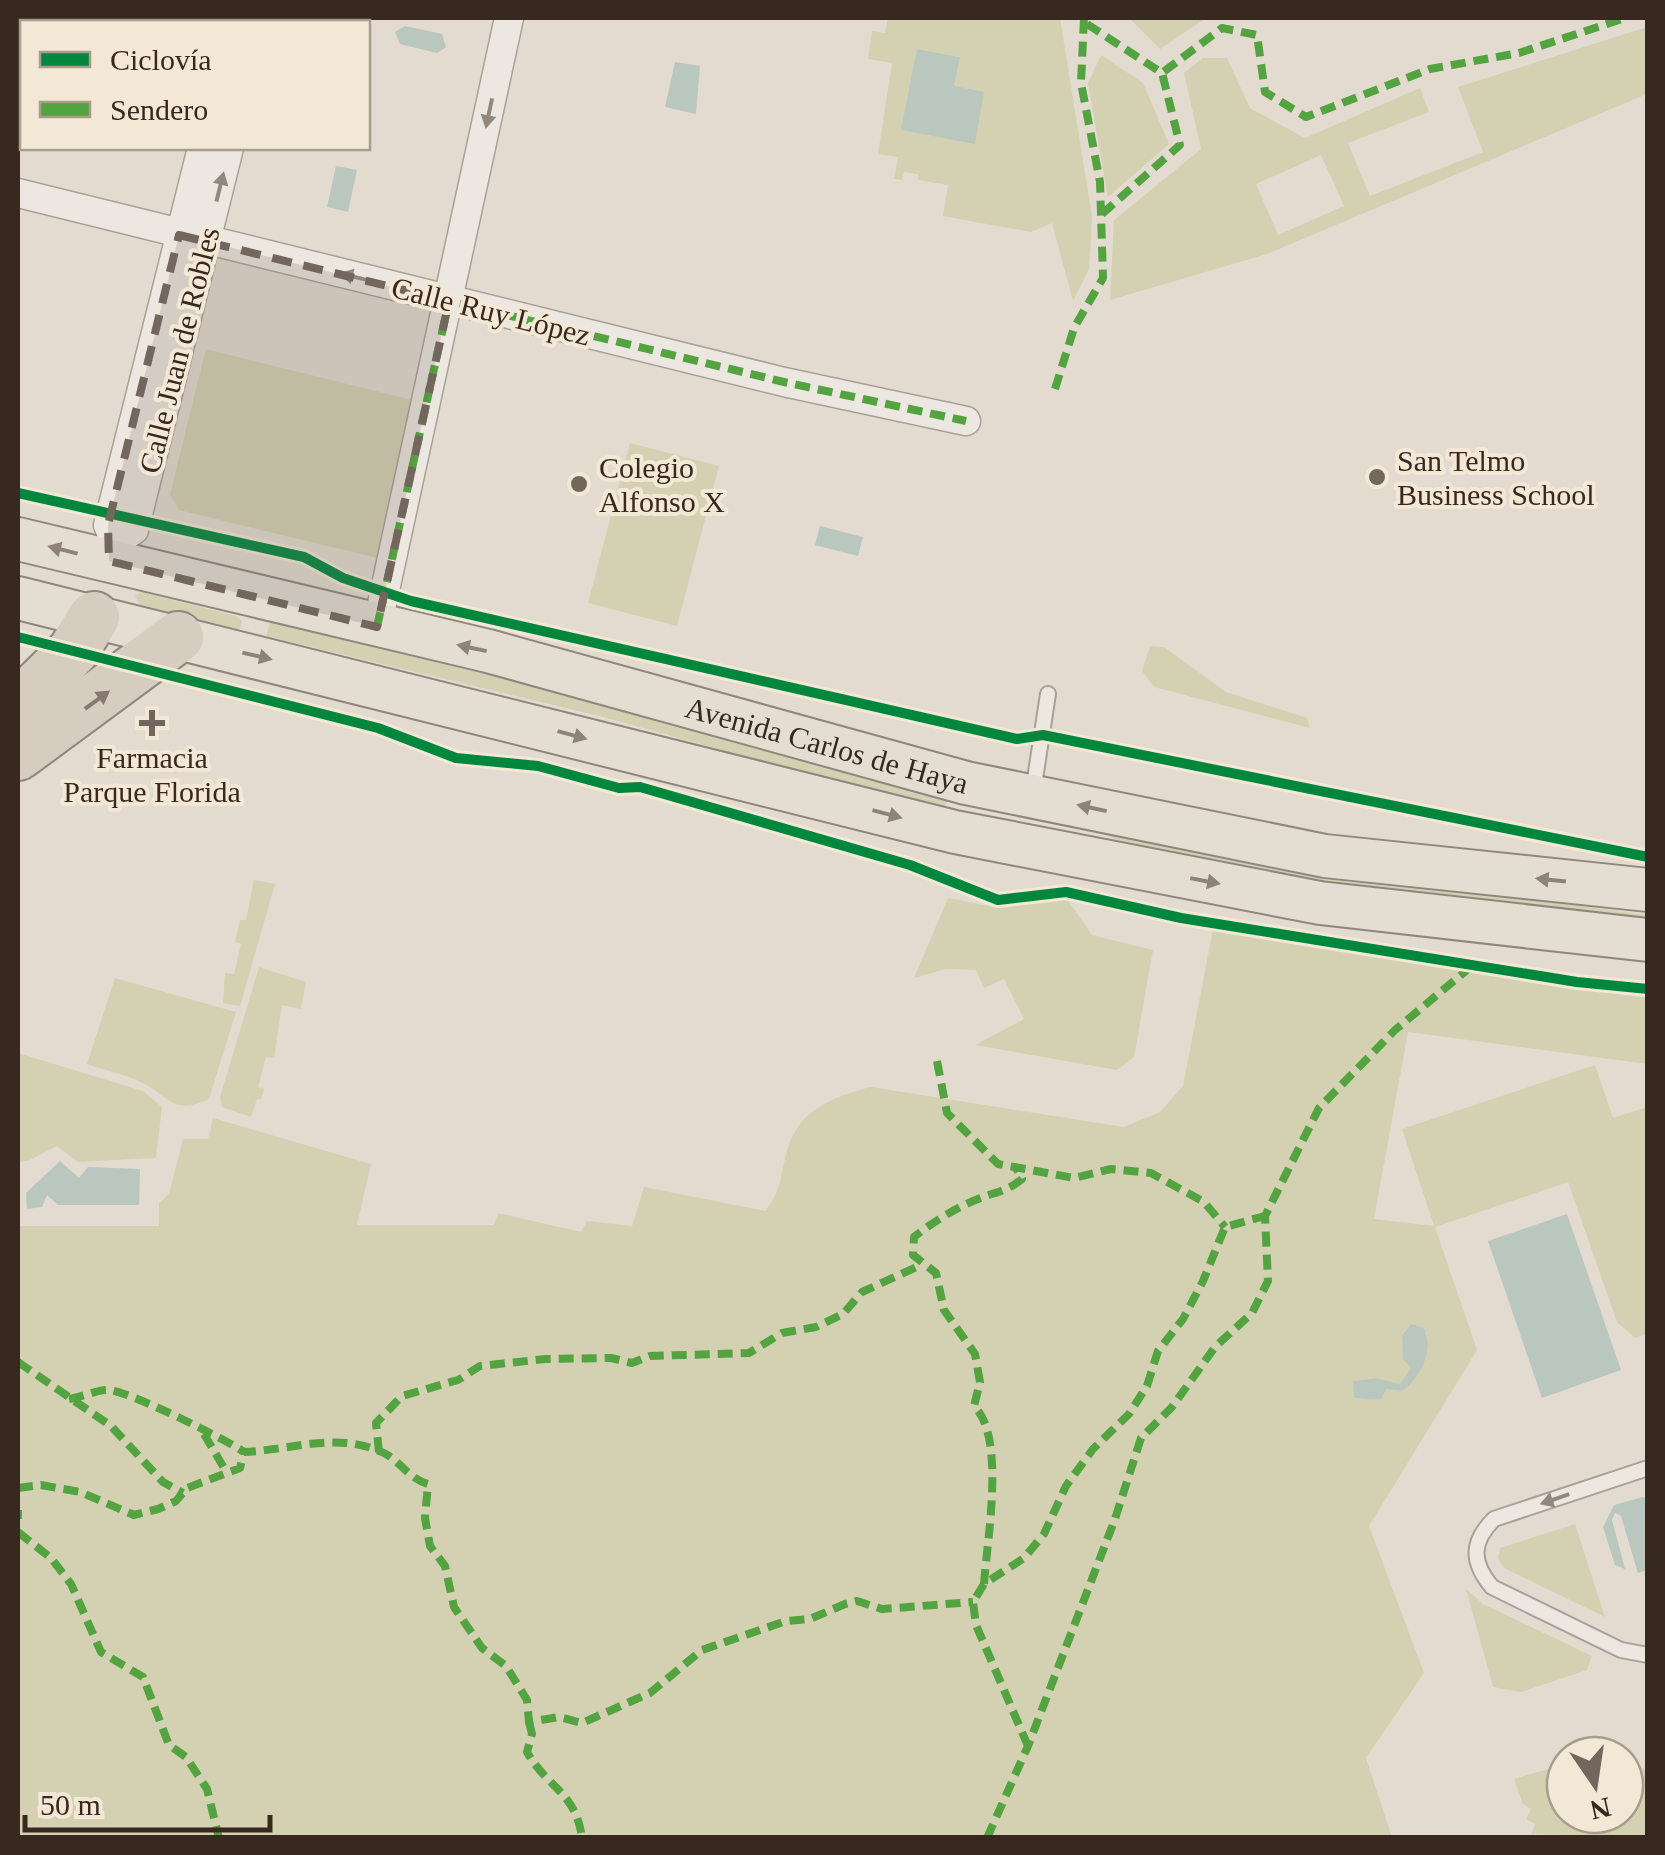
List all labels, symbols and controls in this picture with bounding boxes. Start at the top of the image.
legend [20,20,370,150]
text: Ciclovía [110,43,212,76]
text: Sendero [110,93,208,126]
one-way arrow [480,98,496,129]
one-way arrow [213,171,228,202]
street label: Calle Juan de Robles [132,224,226,476]
one-way arrow [339,269,370,285]
street label: Calle Ruy López [388,270,594,352]
place label: San Telmo Business School [1397,444,1595,511]
place label: Colegio Alfonso X [599,451,725,518]
marker: San Telmo Business School [1366,466,1388,488]
marker: Colegio Alfonso X [568,473,590,495]
one-way arrow [47,542,78,557]
one-way arrow [456,639,487,655]
one-way arrow [242,649,273,664]
one-way arrow [84,690,111,710]
street label: Avenida Carlos de Haya [682,690,972,799]
marker: Farmacia Parque Florida [141,712,163,734]
one-way arrow [557,727,588,743]
place label: Farmacia Parque Florida [63,741,241,808]
one-way arrow [1076,800,1107,816]
one-way arrow [872,807,903,823]
one-way arrow [1534,872,1566,888]
one-way arrow [1190,874,1221,889]
one-way arrow [1540,1492,1570,1507]
north arrow [1545,1735,1645,1835]
scale bar [25,1770,270,1832]
text: 50 m [40,1788,101,1821]
text: N [1587,1791,1614,1826]

